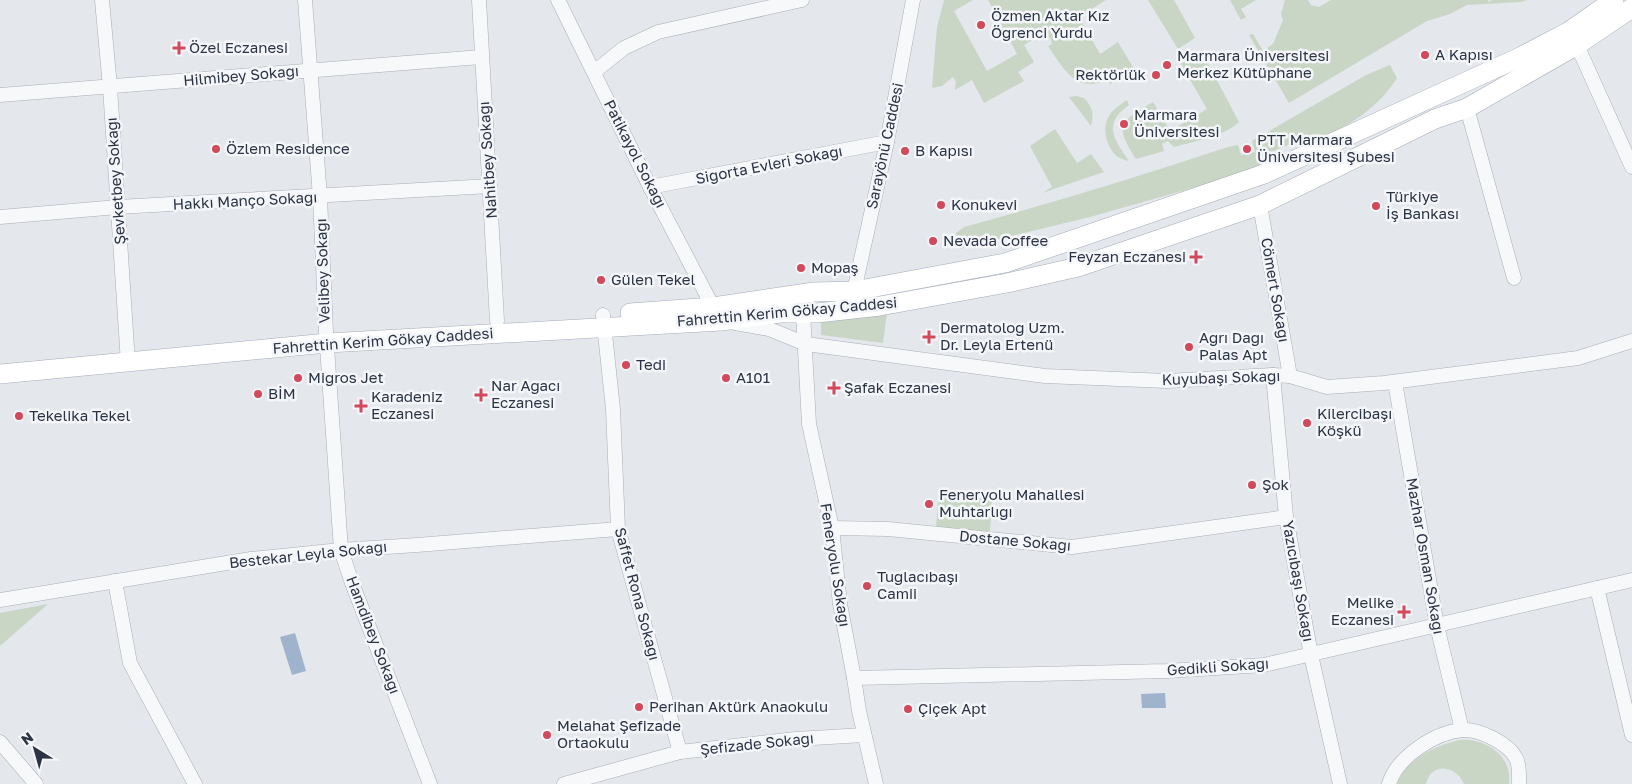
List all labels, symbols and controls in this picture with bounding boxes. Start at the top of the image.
place label: Özmen Aktar Kız Öğrenci Yurdu [991,6,1110,41]
marker: Özmen Aktar Kız Öğrenci Yurdu [975,19,987,31]
place label: Özel Eczanesi [189,38,288,56]
marker: Özel Eczanesi [173,42,185,54]
place label: A Kapısı [1435,45,1493,63]
place label: Marmara Üniversitesi Merkez Kütüphane [1177,46,1329,81]
marker: A Kapısı [1419,49,1431,61]
marker: Marmara Üniversitesi Merkez Kütüphane [1161,59,1173,71]
street label: Hilmibey Sokağı [182,61,299,89]
place label: Rektörlük [1075,65,1147,83]
marker: Rektörlük [1150,69,1162,81]
street label: Sarayönü Caddesi [862,81,906,211]
street label: Patikayol Sokağı [601,97,671,211]
street label: Nahitbey Sokağı [474,101,500,219]
place label: Marmara Üniversitesi [1134,105,1220,140]
street label: Şevketbey Sokağı [102,117,128,245]
marker: Marmara Üniversitesi [1118,118,1130,130]
place label: PTT Marmara Üniversitesi Şubesi [1257,130,1395,165]
place label: Özlem Residence [226,139,350,157]
street label: Sigorta Evleri Sokağı [694,141,844,187]
place label: B Kapısı [915,141,973,159]
marker: Özlem Residence [210,143,222,155]
marker: PTT Marmara Üniversitesi Şubesi [1241,143,1253,155]
marker: B Kapısı [899,145,911,157]
street label: Hakkı Manço Sokağı [172,187,318,213]
place label: Türkiye İş Bankası [1386,187,1459,222]
place label: Konukevi [951,195,1017,213]
marker: Konukevi [935,199,947,211]
marker: Türkiye İş Bankası [1370,200,1382,212]
street label: Velibey Sokağı [311,218,333,324]
place label: Nevada Coffee [943,231,1048,249]
marker: Nevada Coffee [927,235,939,247]
street label: Cömert Sokağı [1258,236,1294,343]
place label: Feyzan Eczanesi [1068,247,1186,265]
marker: Feyzan Eczanesi [1190,251,1202,263]
place label: Mopaş [811,258,859,276]
marker: Mopaş [795,262,807,274]
place label: Gülen Tekel [611,270,696,288]
marker: Gülen Tekel [595,274,607,286]
street label: Fahrettin Kerim Gökay Caddesi [676,292,898,330]
place label: Dermatolog Uzm. Dr. Leyla Ertenü [940,318,1065,353]
street label: Fahrettin Kerim Gökay Caddesi [272,323,494,357]
place label: Ağrı Dağı Palas Apt [1199,328,1267,363]
marker: Dermatolog Uzm. Dr. Leyla Ertenü [922,330,936,344]
marker: Ağrı Dağı Palas Apt [1183,341,1195,353]
place label: Tedi [636,355,666,373]
marker: Tedi [620,359,632,371]
street label: Kuyubaşı Sokağı [1161,366,1281,388]
place label: Migros Jet [308,368,384,386]
place label: A101 [736,368,770,386]
marker: Migros Jet [292,372,304,384]
marker: A101 [720,372,732,384]
place label: Nar Ağacı Eczanesi [491,376,560,411]
place label: Şafak Eczanesi [844,378,951,396]
marker: Şafak Eczanesi [828,382,840,394]
place label: BİM [268,384,296,402]
place label: Karadeniz Eczanesi [371,387,443,422]
marker: BİM [252,388,264,400]
marker: Nar Ağacı Eczanesi [475,389,487,401]
marker: Karadeniz Eczanesi [355,400,367,412]
place label: Kilercibaşı Köşkü [1317,404,1392,439]
place label: Tekelika Tekel [29,406,130,424]
marker: Tekelika Tekel [13,410,25,422]
marker: Kilercibaşı Köşkü [1301,417,1313,429]
place label: Şok [1262,475,1290,493]
street label: Mazhar Osman Sokağı [1403,476,1449,636]
marker: Şok [1246,479,1258,491]
place label: Feneryolu Mahallesi Muhtarlığı [939,485,1085,520]
marker: Feneryolu Mahallesi Muhtarlığı [923,498,935,510]
street label: Feneryolu Sokağı [817,502,855,628]
street label: Yazıcıbaşı Sokağı [1279,519,1319,643]
street label: Saffet Rona Sokağı [612,525,664,662]
street label: Dostane Sokağı [958,526,1072,554]
street label: Bestekar Leyla Sokağı [228,537,388,571]
place label: Tuğlacıbaşı Camii [877,567,958,602]
street label: Hamdibey Sokağı [343,573,405,696]
marker: Tuğlacıbaşı Camii [861,580,873,592]
place label: Melike Eczanesi [1331,593,1394,628]
marker: Melike Eczanesi [1398,606,1410,618]
street label: Gedikli Sokağı [1166,653,1270,679]
place label: Perihan Aktürk Anaokulu [649,697,828,715]
place label: Çiçek Apt [918,699,987,717]
marker: Perihan Aktürk Anaokulu [633,701,645,713]
marker: Çiçek Apt [902,703,914,715]
place label: Melahat Şefizade Ortaokulu [557,716,681,751]
north arrow [10,724,60,774]
text: N [18,728,36,748]
street label: Şefizade Sokağı [699,728,815,758]
marker: Melahat Şefizade Ortaokulu [541,729,553,741]

